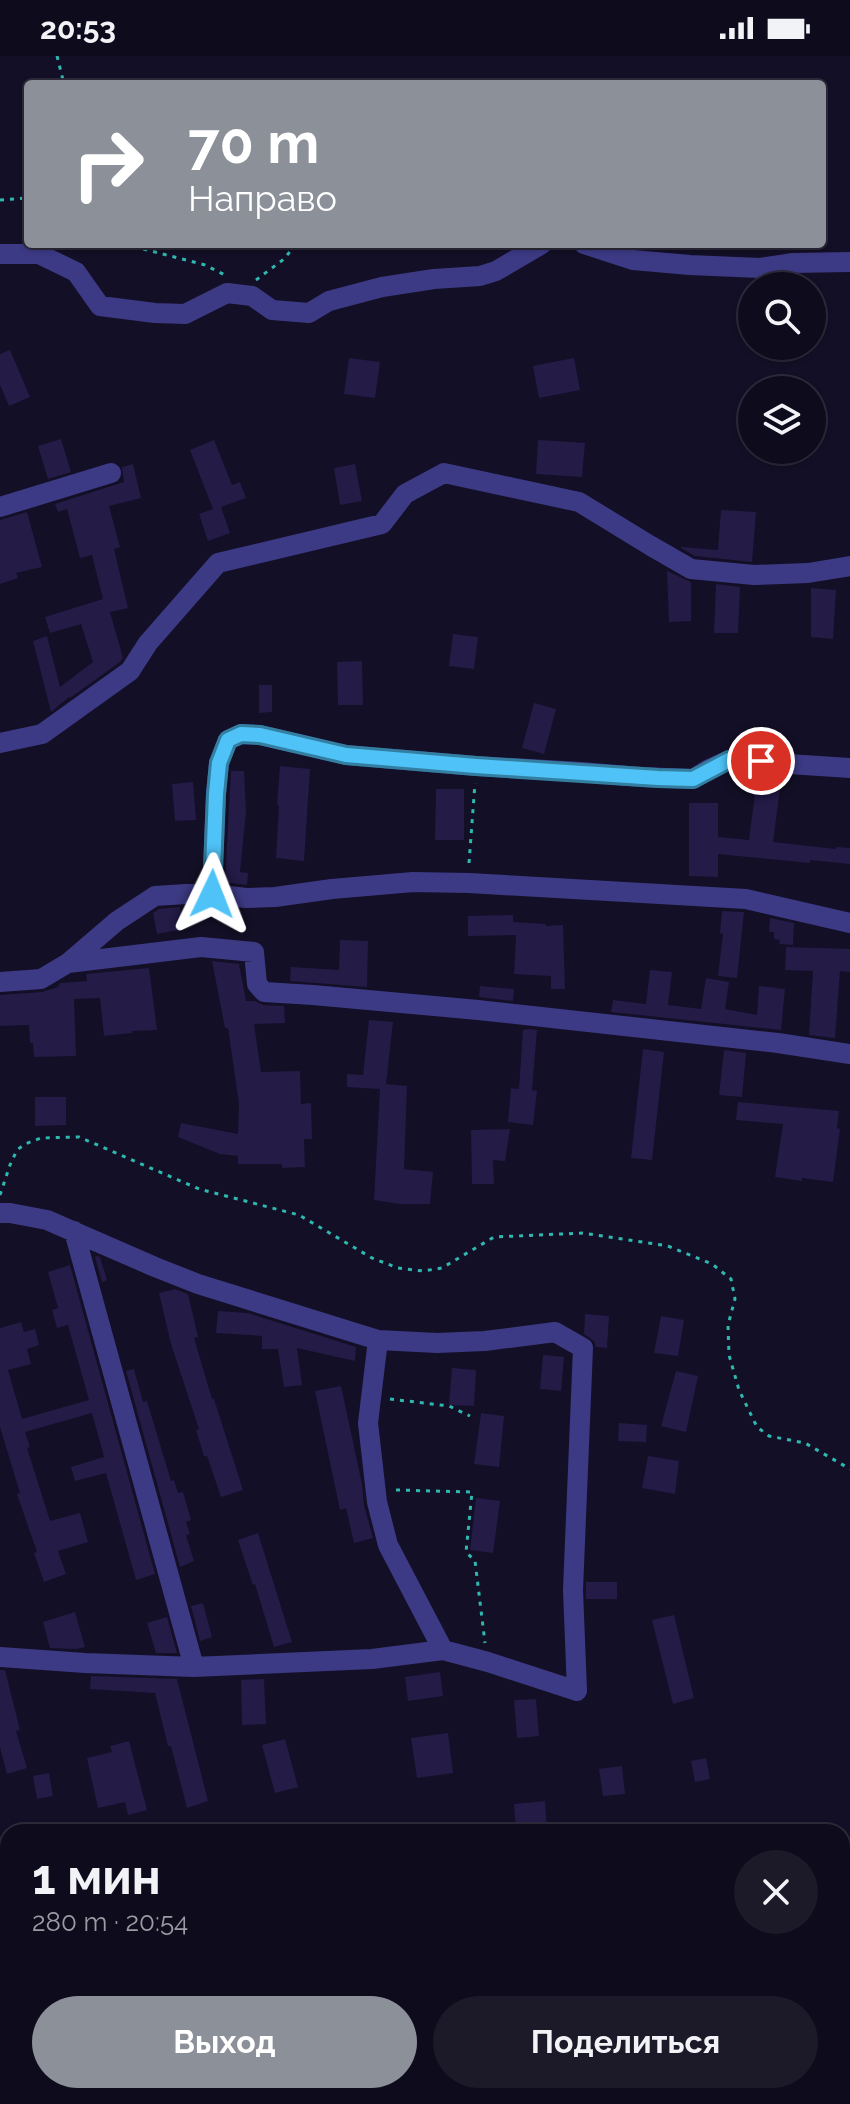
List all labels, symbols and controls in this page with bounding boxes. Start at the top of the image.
text: 20:53 [40,11,116,46]
text: 70 m [188,110,319,176]
icon: right [56,112,160,216]
text: Направо [188,177,337,219]
map controls [738,272,826,464]
button: search [738,272,826,360]
button: layers [738,376,826,464]
pin [727,727,795,795]
icon: arrive [739,739,783,783]
position arrow [170,852,254,936]
text: 1 мин [32,1849,161,1905]
button: close [734,1850,818,1934]
text: 280 m · 20:54 [32,1907,188,1937]
button: Выход [32,1996,417,2088]
button: Поделиться [433,1996,818,2088]

